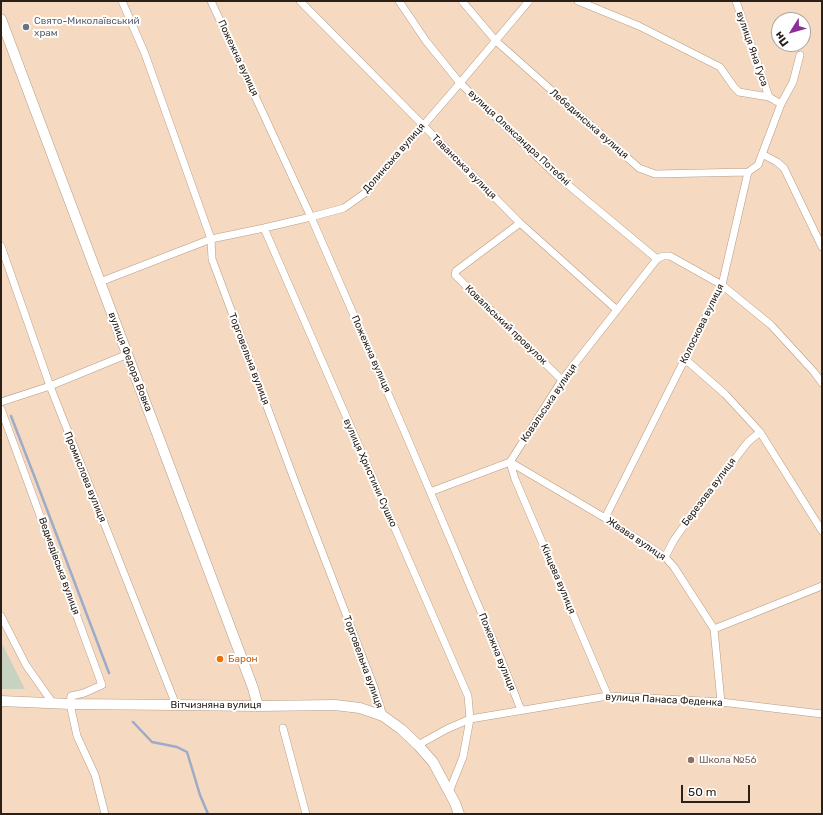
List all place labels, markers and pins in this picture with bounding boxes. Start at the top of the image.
place label: Свято-Миколаївський храм [34,15,140,38]
marker: Свято-Миколаївський храм [21,22,31,32]
place label: Барон [228,653,258,665]
marker: Барон [215,654,225,664]
place label: Школа №56 [699,754,757,766]
marker: Школа №56 [686,755,696,765]

